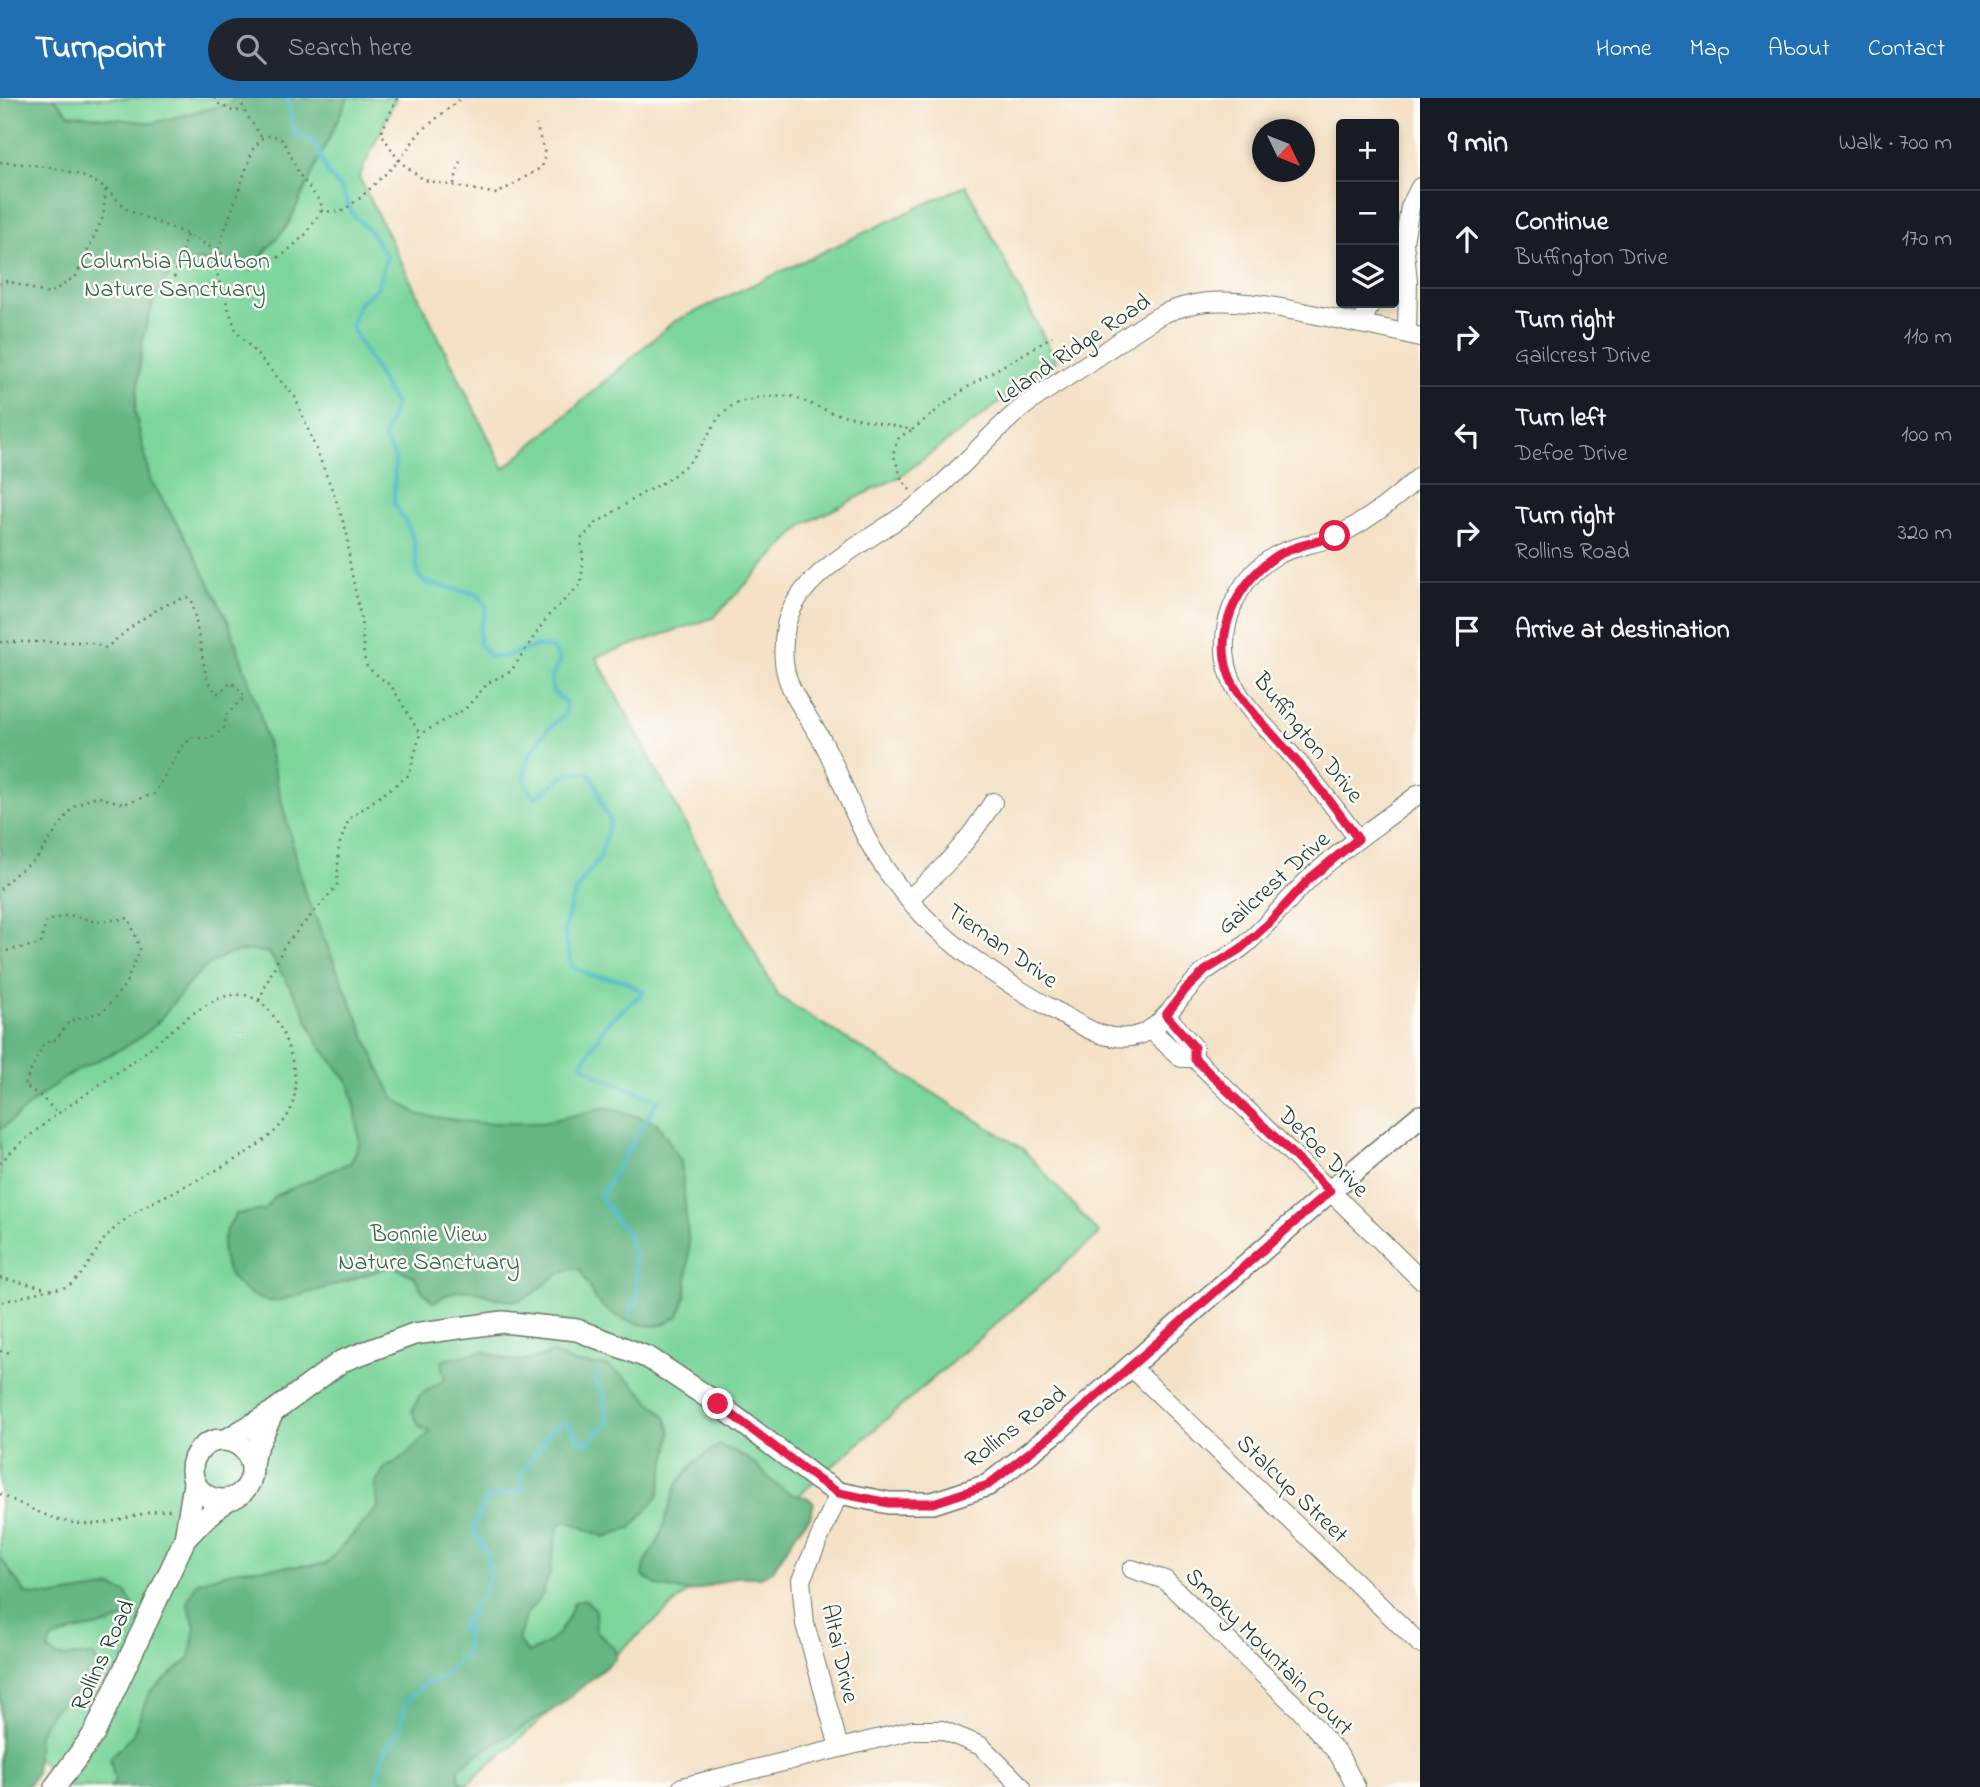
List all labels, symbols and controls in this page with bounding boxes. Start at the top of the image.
search box [208,18,698,81]
text: Turnpoint [35,25,166,73]
icon: search [232,30,270,68]
text: Search here [288,30,412,68]
text: Home [1596,32,1652,67]
text: Map [1690,32,1730,67]
text: About [1768,32,1830,67]
text: Contact [1868,32,1945,67]
north arrow [1252,119,1315,182]
map controls [1336,119,1399,308]
button: + [1336,119,1399,182]
text: 9 min [1448,122,1508,166]
text: Walk · 700 m [1838,127,1952,160]
button: − [1336,182,1399,245]
text: Continue [1515,204,1608,242]
icon: ahead [1448,220,1486,258]
text: 170 m [1902,223,1952,256]
text: Buffington Drive [1515,242,1668,275]
park label: Columbia Audubon Nature Sanctuary [80,245,270,309]
button: layers [1336,245,1399,308]
street label: Leland Ridge Road [991,285,1159,415]
text: Turn right [1515,302,1615,340]
icon: right [1448,318,1486,356]
text: 110 m [1904,321,1952,354]
text: Gailcrest Drive [1515,340,1651,373]
text: Turn left [1515,400,1606,438]
icon: left [1448,416,1486,454]
text: 100 m [1901,419,1952,452]
text: Defoe Drive [1515,438,1628,471]
text: Turn right [1515,498,1615,536]
icon: right [1448,514,1486,552]
text: 320 m [1898,517,1952,550]
route start [1319,520,1350,551]
text: Rollins Road [1515,536,1630,569]
icon: arrive [1448,612,1486,650]
text: Arrive at destination [1515,612,1730,650]
street label: Buffington Drive [1243,665,1371,812]
street label: Gailcrest Drive [1210,823,1339,944]
street label: Tiernan Drive [939,896,1065,999]
street label: Defoe Drive [1268,1098,1376,1207]
park label: Bonnie View Nature Sanctuary [338,1218,520,1282]
street label: Rollins Road [958,1378,1075,1478]
route end [702,1388,733,1419]
street label: Stalcup Street [1227,1427,1355,1553]
street label: Smoky Mountain Court [1175,1560,1361,1746]
street label: Rollins Road [63,1594,146,1718]
street label: Altai Drive [810,1601,867,1707]

